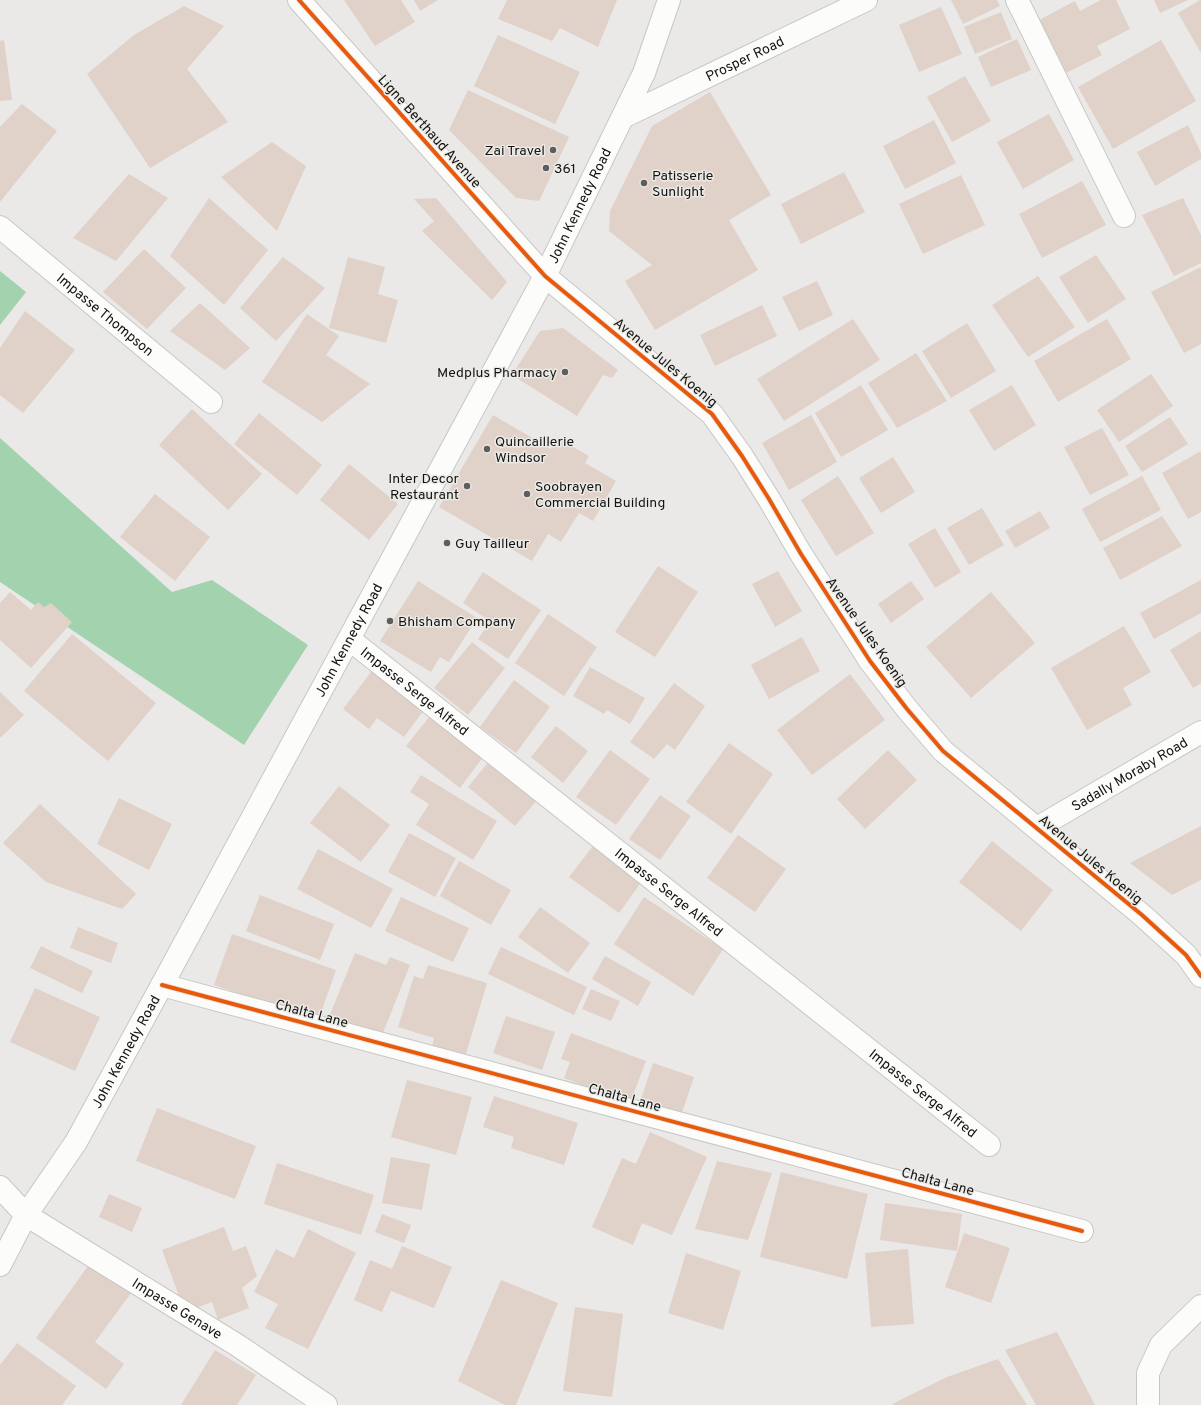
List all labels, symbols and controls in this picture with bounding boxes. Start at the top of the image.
street label: Prosper Road [703,34,787,86]
street label: Ligne Berthaud Avenue [374,72,484,192]
place label: Zai Travel [485,143,545,160]
marker: Zai Travel [548,145,558,155]
street label: John Kennedy Road [545,146,616,267]
place label: 361 [554,161,576,178]
marker: 361 [541,163,551,173]
place label: Patisserie Sunlight [652,168,713,201]
marker: Patisserie Sunlight [639,178,649,188]
street label: Impasse Thompson [53,271,156,361]
street label: Avenue Jules Koenig [610,315,720,412]
place label: Medplus Pharmacy [437,365,557,382]
marker: Medplus Pharmacy [560,367,570,377]
place label: Quincaillerie Windsor [495,434,574,467]
marker: Quincaillerie Windsor [482,444,492,454]
place label: Inter Decor Restaurant [388,471,460,504]
place label: Soobrayen Commercial Building [535,479,665,512]
marker: Inter Decor Restaurant [462,481,472,491]
marker: Soobrayen Commercial Building [522,489,532,499]
place label: Guy Tailleur [455,536,530,553]
marker: Guy Tailleur [442,538,452,548]
street label: Avenue Jules Koenig [821,575,910,691]
street label: John Kennedy Road [312,581,387,700]
place label: Bhisham Company [398,614,516,631]
marker: Bhisham Company [385,616,395,626]
street label: Impasse Serge Alfred [357,644,471,740]
street label: Sadally Moraby Road [1069,735,1191,816]
street label: Avenue Jules Koenig [1035,812,1145,909]
street label: Impasse Serge Alfred [611,845,726,941]
street label: John Kennedy Road [89,993,165,1112]
street label: Chalta Lane [273,997,350,1032]
street label: Impasse Serge Alfred [865,1046,980,1142]
street label: Chalta Lane [586,1081,663,1116]
street label: Chalta Lane [899,1165,976,1200]
street label: Impasse Genave [128,1275,225,1344]

